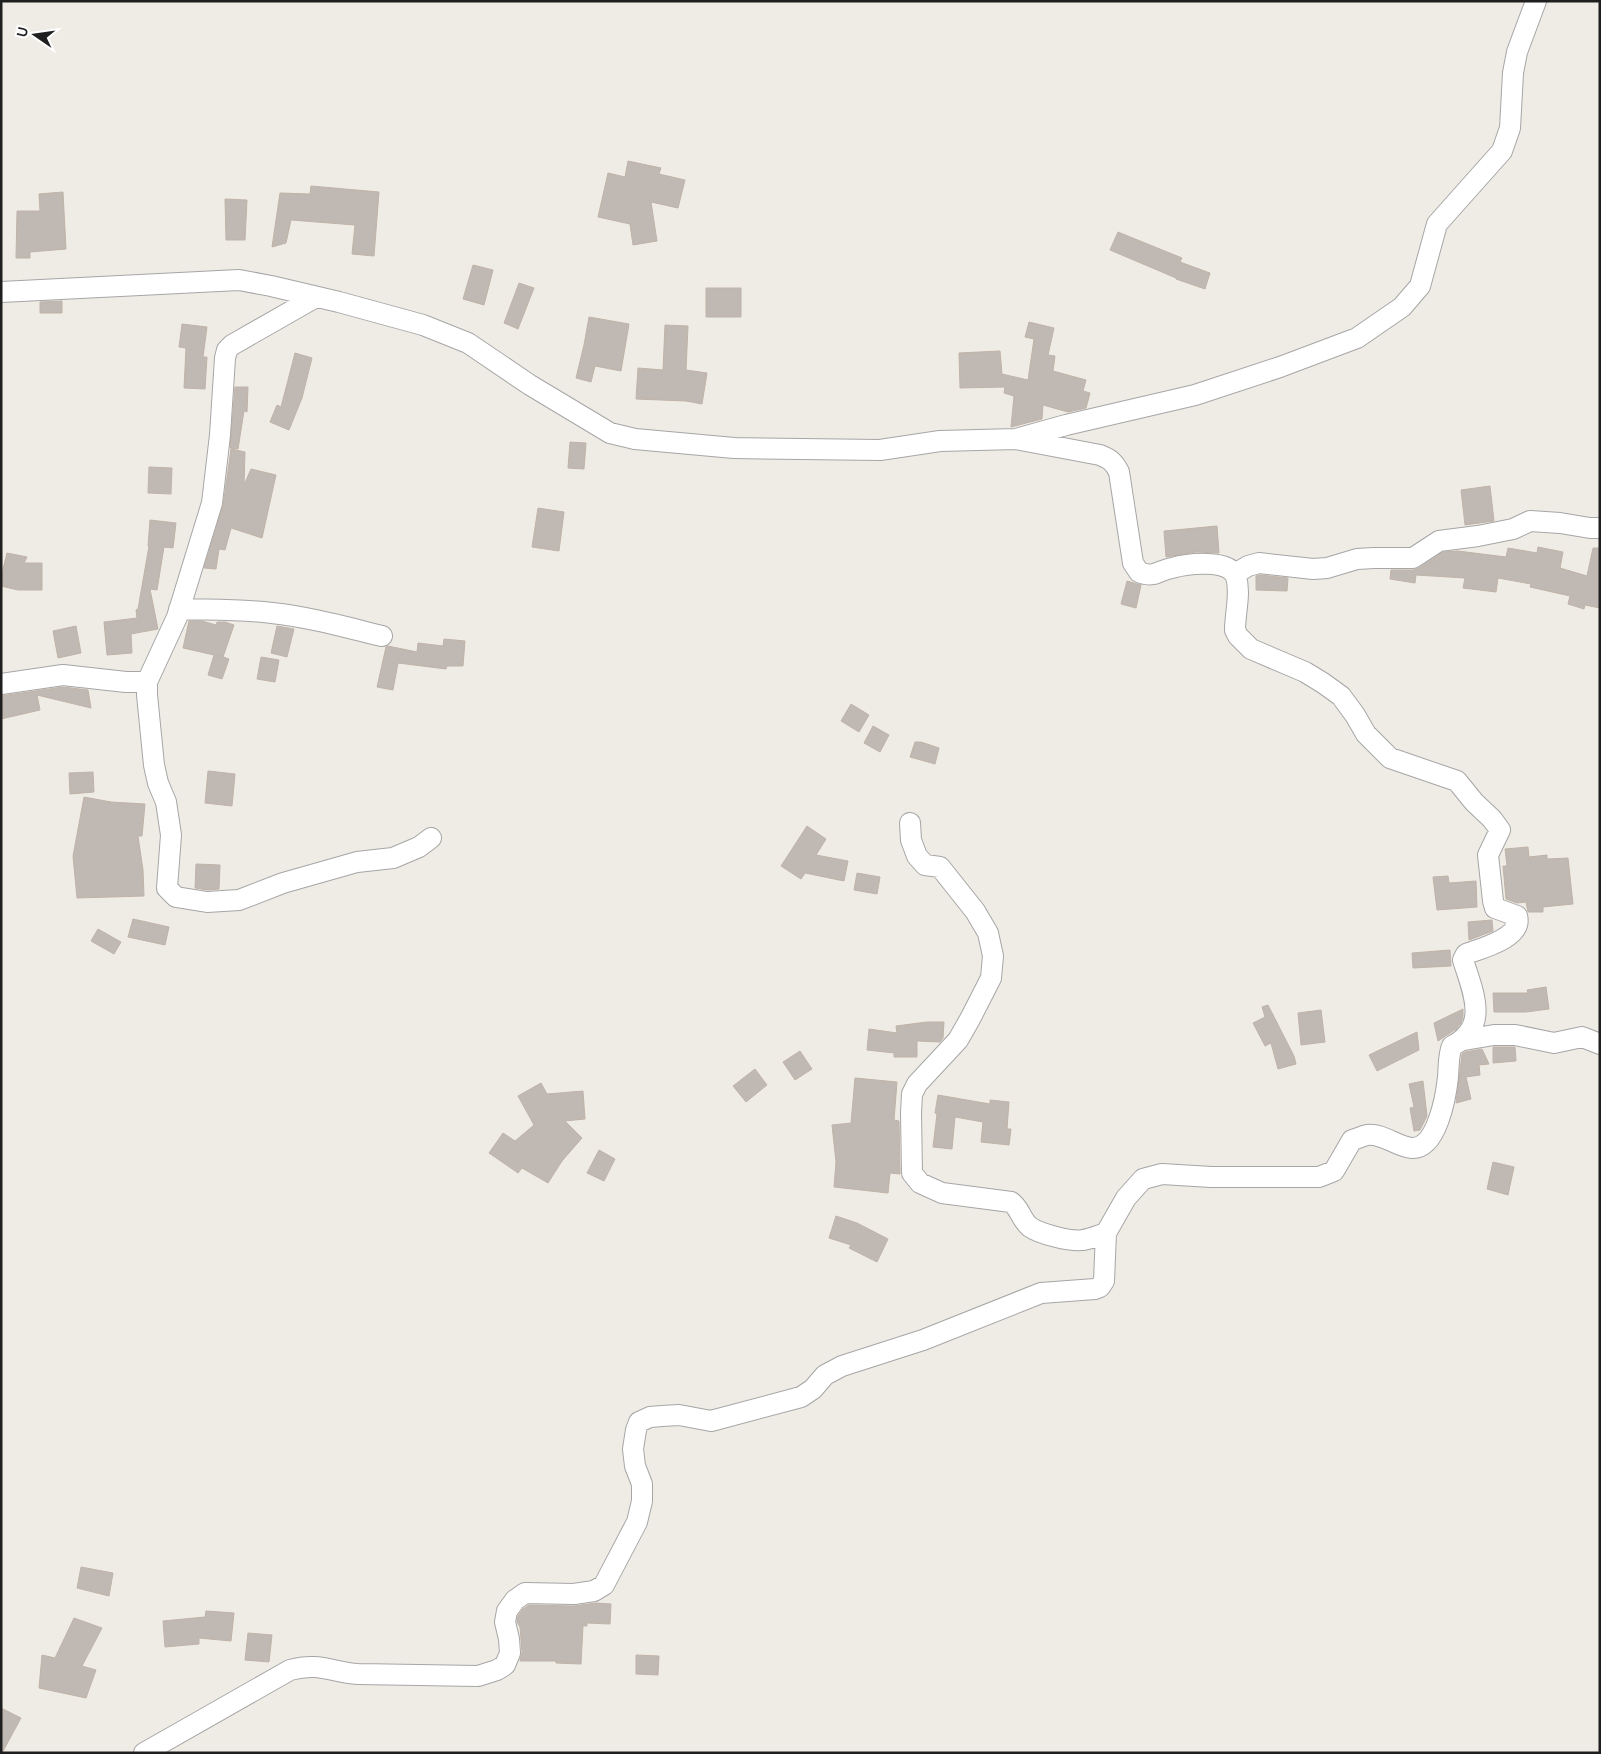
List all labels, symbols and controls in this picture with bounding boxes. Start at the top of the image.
north arrow [10,10,60,60]
text: U [12,25,32,39]

